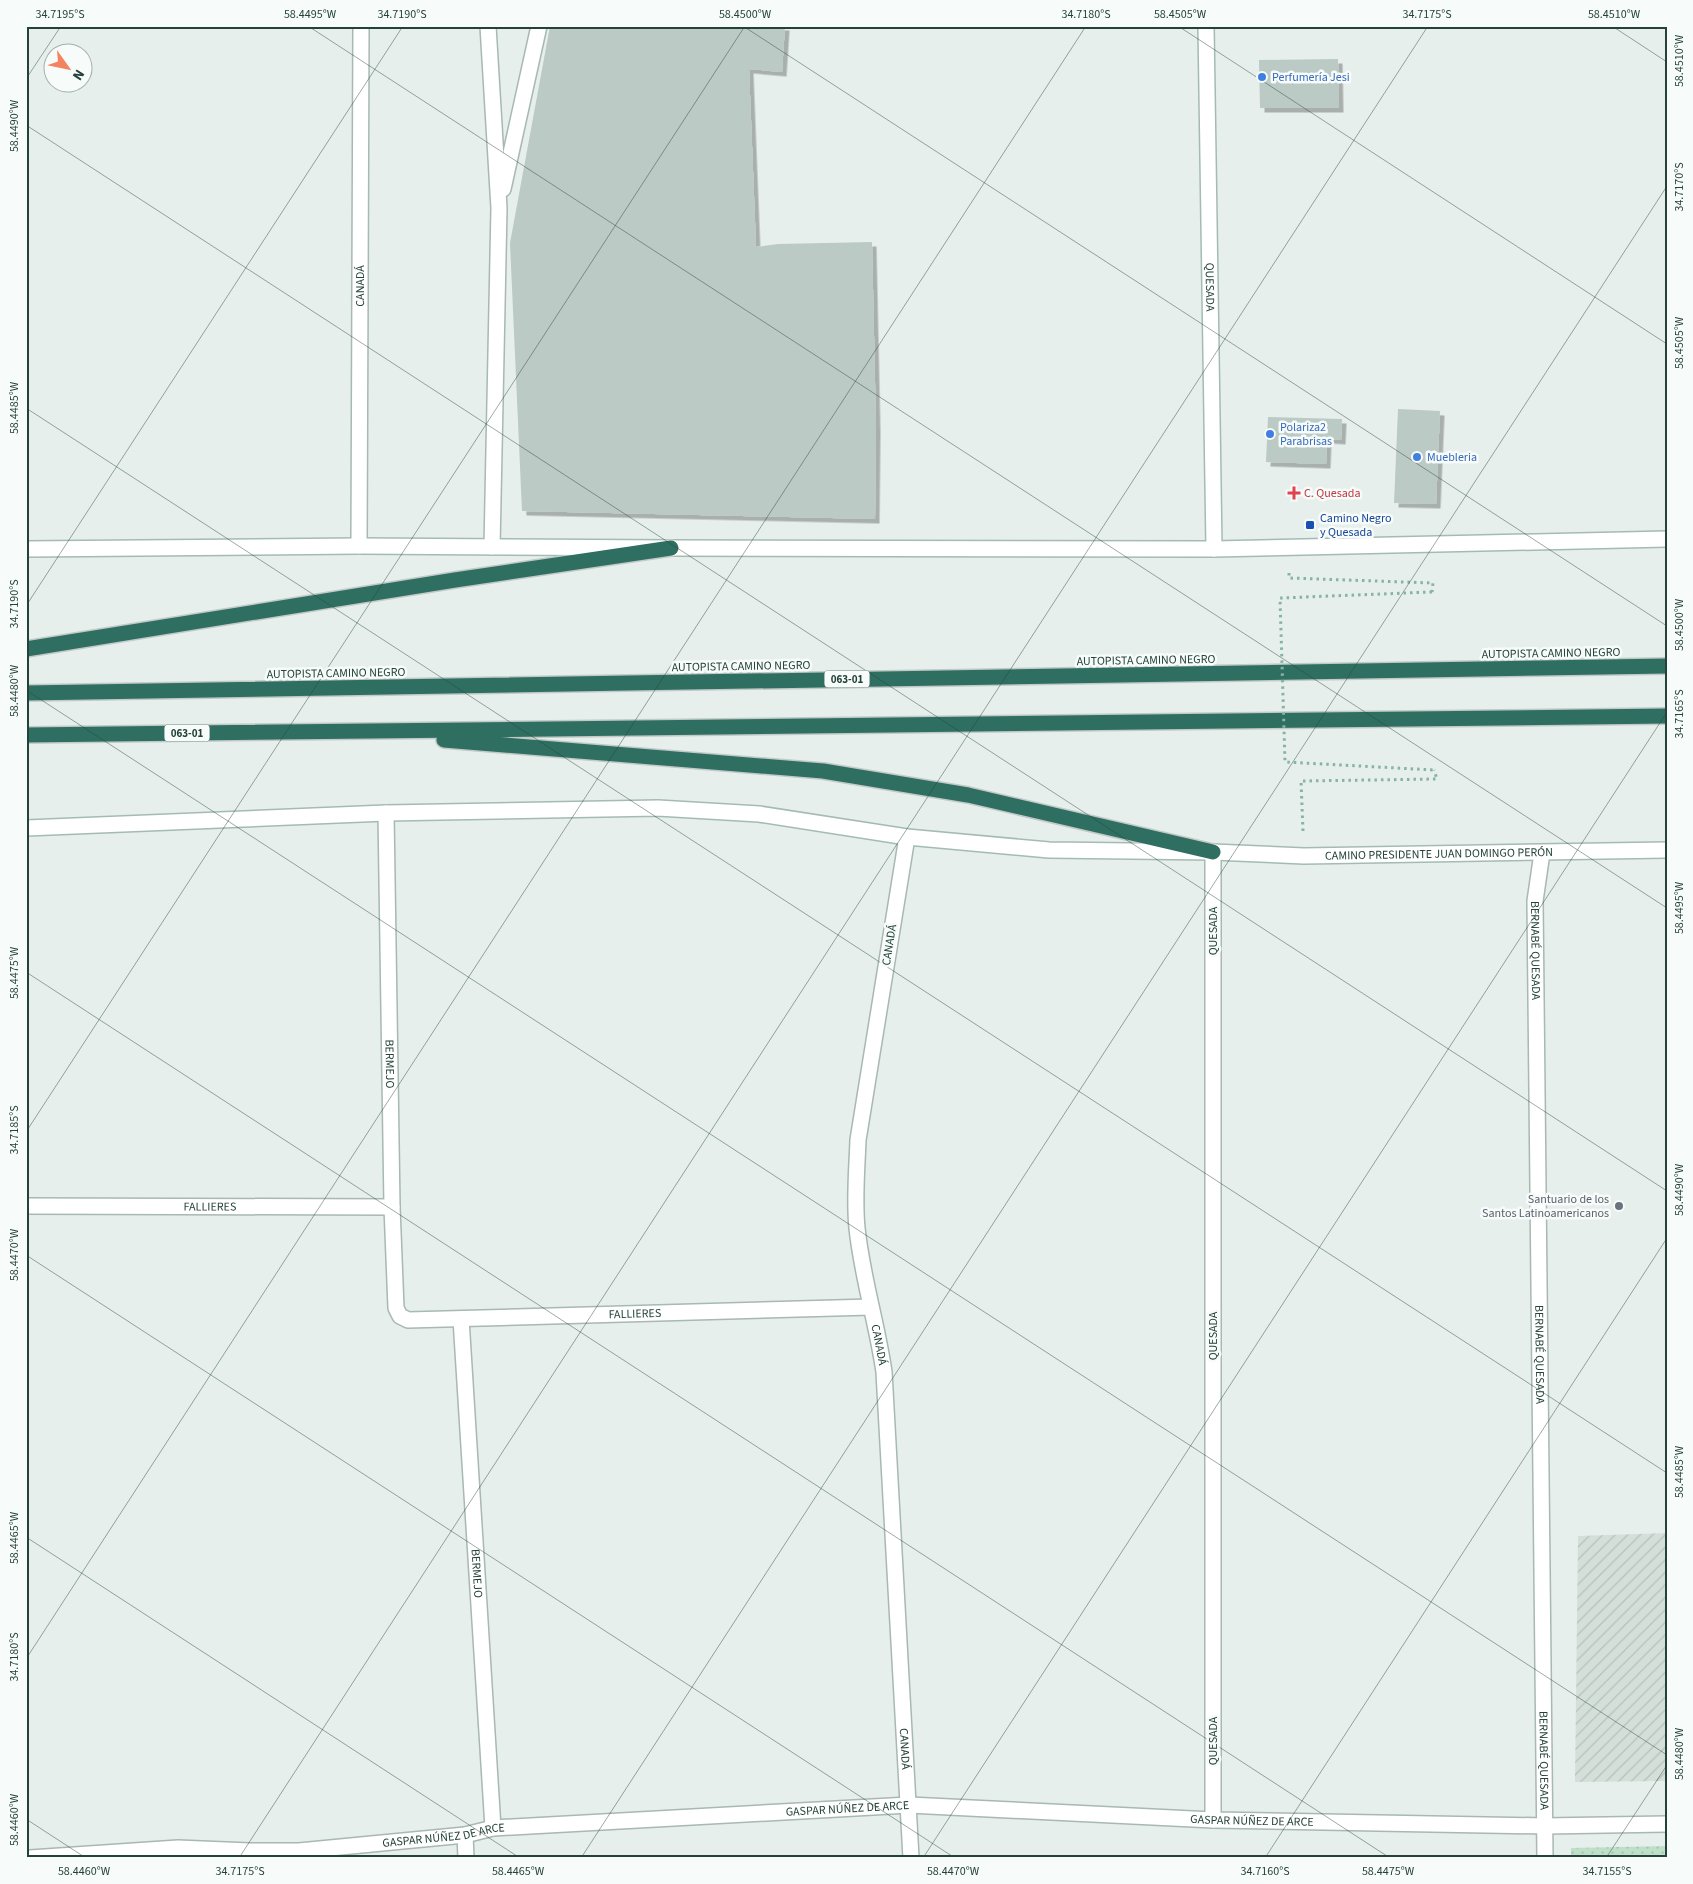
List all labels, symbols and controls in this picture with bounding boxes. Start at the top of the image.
text: 34.7195°S [35,6,85,23]
text: 58.4495°W [284,6,337,23]
text: 34.7190°S [377,6,427,23]
text: 58.4500°W [719,6,772,23]
text: 34.7180°S [1061,6,1111,23]
text: 58.4505°W [1154,6,1207,23]
text: 34.7175°S [1402,6,1452,23]
text: 58.4510°W [1588,6,1641,23]
text: 58.4510°W [1671,34,1688,87]
north arrow [42,42,92,92]
text: N [67,65,89,84]
place label: Perfumería Jesi [1272,69,1350,86]
marker: Perfumería Jesi [1256,71,1268,83]
text: 58.4490°W [6,99,23,152]
text: 34.7170°S [1671,162,1688,212]
street label: QUESADA [1201,262,1218,312]
street label: CANADÁ [352,265,369,307]
text: 58.4505°W [1671,316,1688,369]
text: 58.4485°W [6,381,23,434]
place label: Polariza2 Parabrisas [1280,419,1332,450]
marker: Polariza2 Parabrisas [1264,428,1276,440]
place label: Muebleria [1427,449,1477,466]
marker: Muebleria [1411,451,1423,463]
place label: C. Quesada [1304,485,1360,502]
marker: C. Quesada [1288,487,1300,499]
place label: Camino Negro y Quesada [1320,510,1391,541]
marker: Camino Negro y Quesada [1304,519,1316,531]
text: 34.7190°S [6,579,23,629]
text: 58.4500°W [1671,598,1688,651]
street label: AUTOPISTA CAMINO NEGRO [1481,644,1621,663]
street label: AUTOPISTA CAMINO NEGRO [1076,651,1216,670]
street label: AUTOPISTA CAMINO NEGRO [671,657,811,676]
text: 58.4480°W [6,664,23,717]
street label: AUTOPISTA CAMINO NEGRO [266,664,406,683]
road number: 063-01 [824,671,870,688]
text: 34.7165°S [1671,689,1688,739]
road number: 063-01 [164,724,210,741]
street label: CAMINO PRESIDENTE JUAN DOMINGO PERÓN [1325,844,1553,865]
text: 58.4495°W [1671,881,1688,934]
street label: BERNABÉ QUESADA [1526,901,1544,1001]
street label: QUESADA [1205,906,1222,955]
street label: CANADÁ [878,923,901,967]
text: 58.4475°W [6,946,23,999]
street label: BERMEJO [380,1039,398,1089]
text: 34.7185°S [6,1105,23,1155]
text: 58.4490°W [1671,1163,1688,1216]
place label: Santuario de los Santos Latinoamericanos [1482,1191,1609,1222]
street label: FALLIERES [184,1198,236,1216]
marker: Santuario de los Santos Latinoamericanos [1613,1200,1625,1212]
text: 58.4470°W [6,1228,23,1281]
street label: FALLIERES [608,1305,662,1323]
street label: BERNABÉ QUESADA [1530,1305,1548,1405]
street label: QUESADA [1205,1311,1222,1360]
street label: CANADÁ [866,1323,891,1367]
text: 58.4485°W [1671,1445,1688,1498]
text: 58.4465°W [6,1511,23,1564]
street label: BERMEJO [466,1549,487,1599]
text: 34.7180°S [6,1632,23,1682]
street label: BERNABÉ QUESADA [1534,1711,1553,1811]
street label: QUESADA [1205,1716,1222,1765]
text: 58.4480°W [1671,1727,1688,1780]
street label: CANADÁ [895,1728,914,1771]
text: 58.4460°W [6,1793,23,1846]
street label: GASPAR NÚÑEZ DE ARCE [785,1797,910,1821]
street label: GASPAR NÚÑEZ DE ARCE [1190,1811,1314,1831]
street label: GASPAR NÚÑEZ DE ARCE [382,1819,505,1852]
text: 58.4460°W [58,1863,111,1880]
text: 34.7175°S [215,1863,265,1880]
text: 58.4465°W [492,1863,545,1880]
text: 58.4470°W [927,1863,980,1880]
text: 34.7160°S [1240,1863,1290,1880]
text: 58.4475°W [1362,1863,1415,1880]
text: 34.7155°S [1582,1863,1632,1880]

